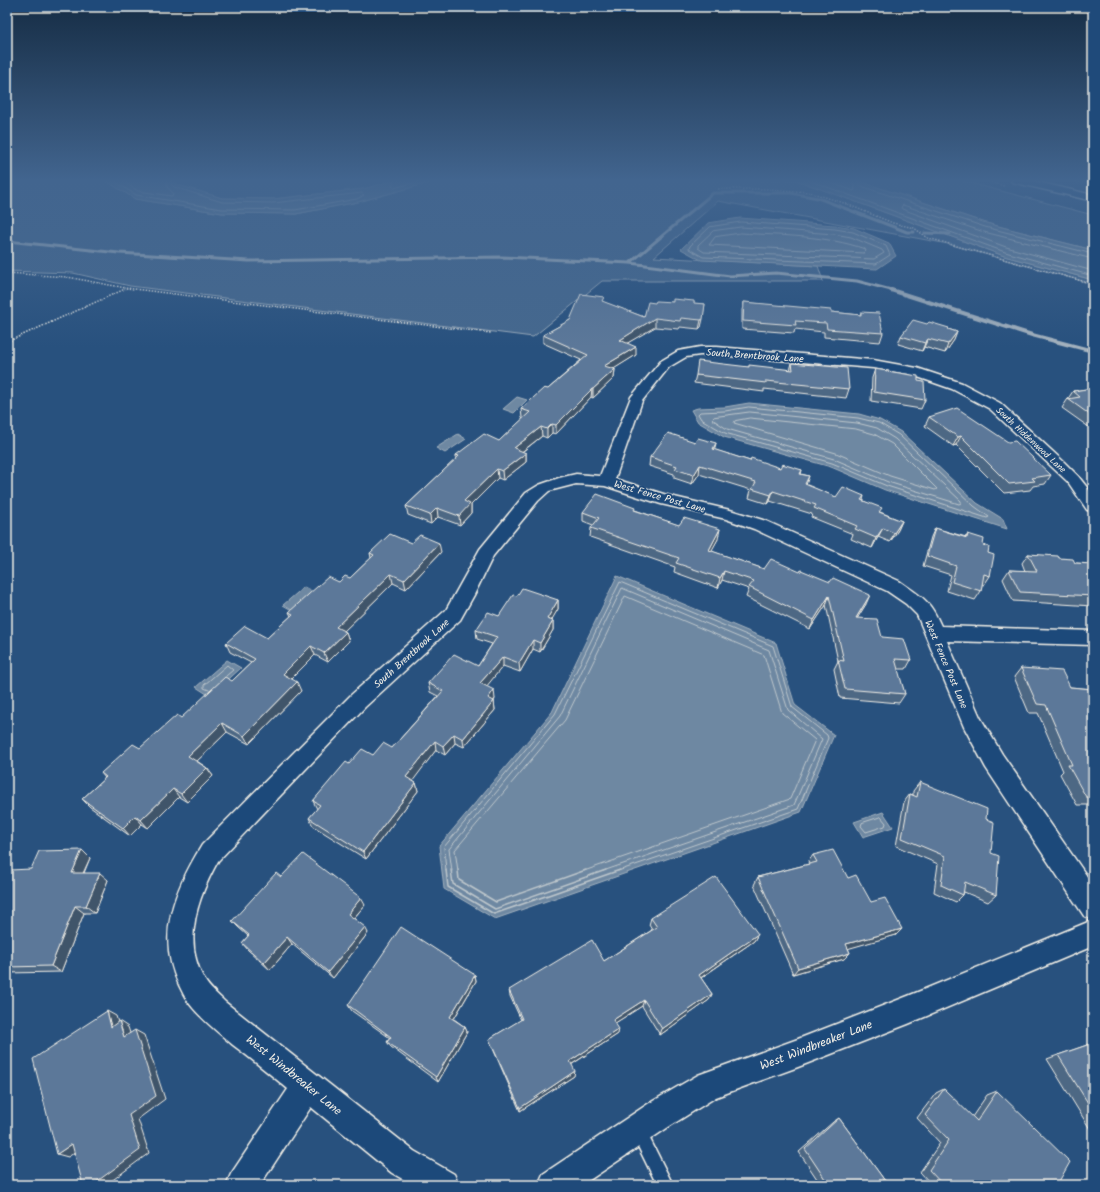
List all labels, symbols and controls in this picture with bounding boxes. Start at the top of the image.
street label: South Brentbrook Lane [706,345,805,367]
street label: South Hiddenwood Lane [992,404,1069,477]
street label: West Fence Post Lane [612,476,708,518]
street label: South Brentbrook Lane [370,615,454,692]
street label: West Fence Post Lane [920,618,972,711]
street label: West Windbreaker Lane [757,1015,876,1076]
street label: West Windbreaker Lane [241,1031,346,1121]

